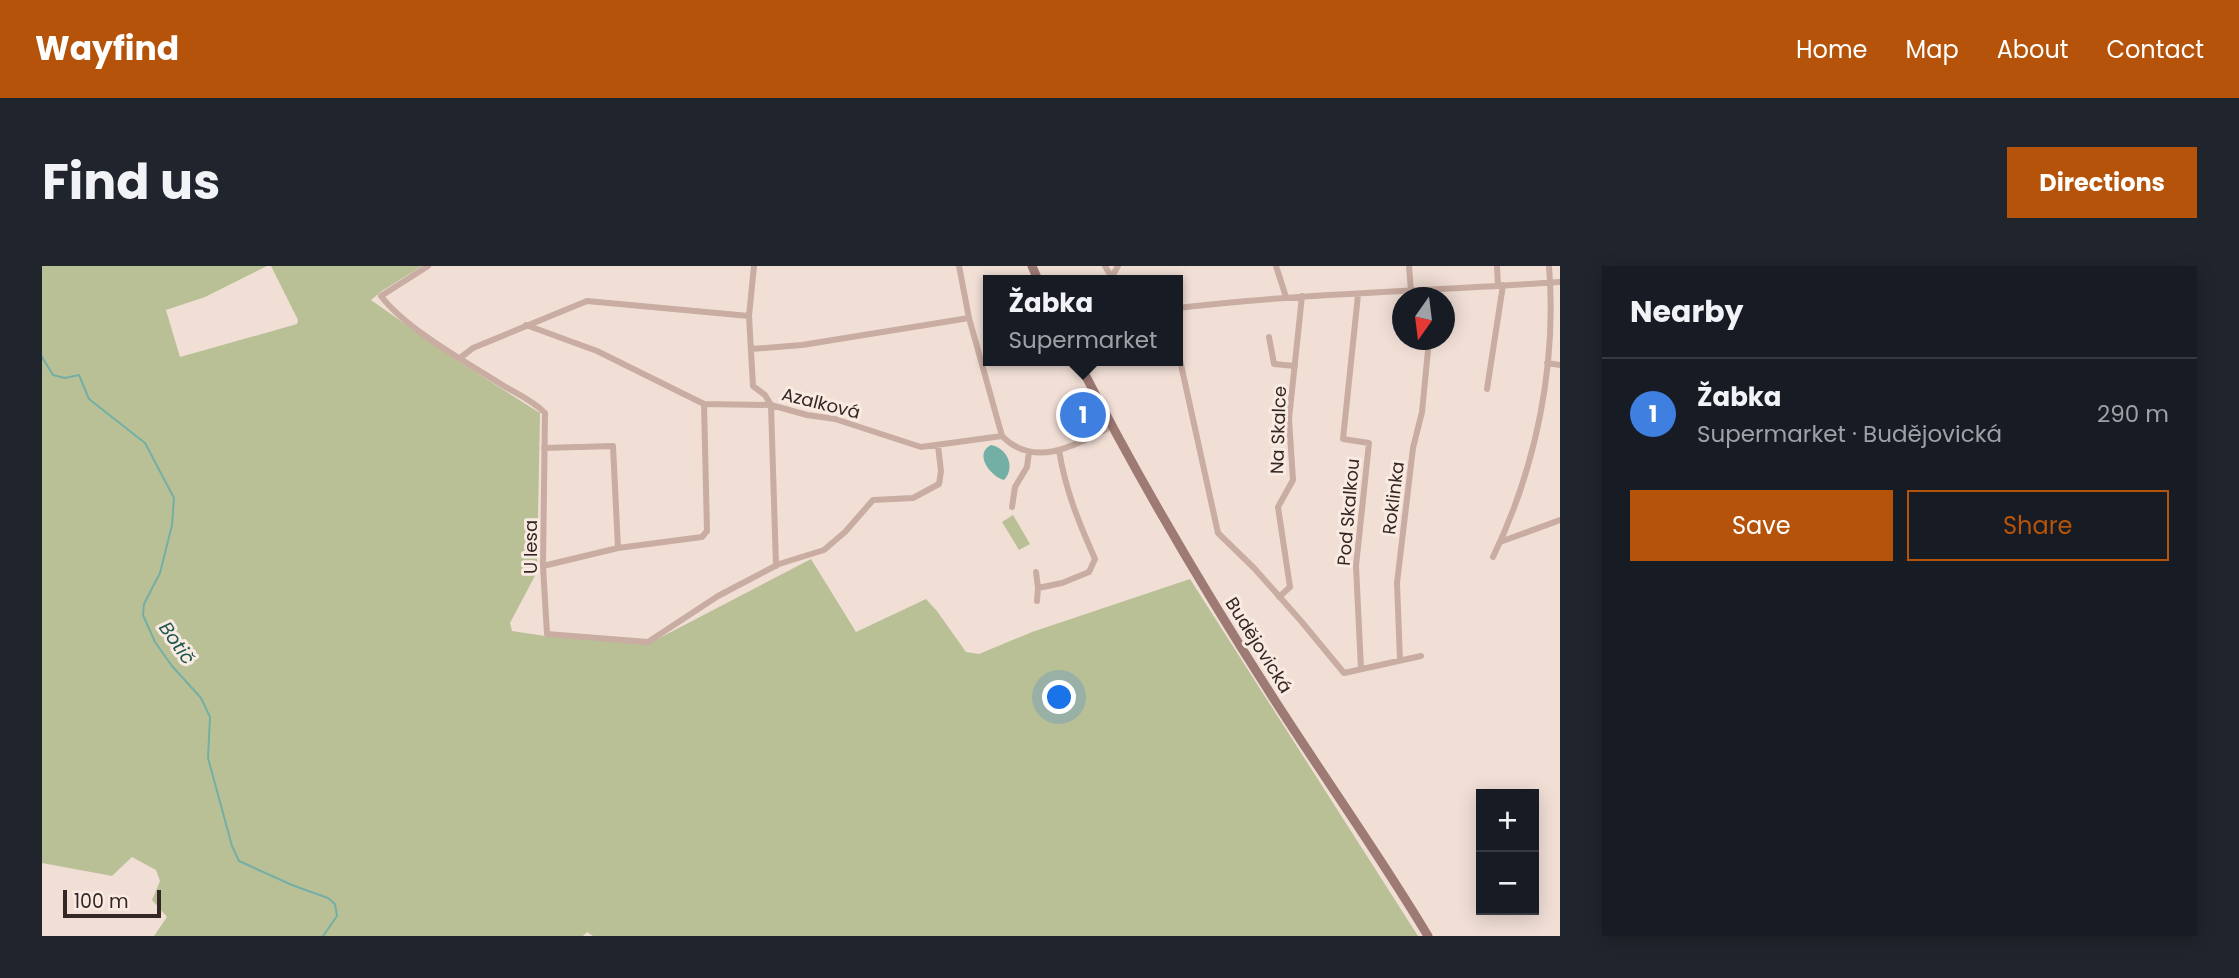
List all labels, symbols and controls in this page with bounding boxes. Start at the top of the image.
text: Wayfind [35,25,179,72]
text: Home [1796,33,1868,66]
text: Map [1906,33,1959,66]
text: About [1997,33,2068,66]
text: Contact [2106,33,2204,66]
button: Directions [2007,147,2197,218]
text: Find us [42,148,220,216]
popup [983,275,1183,366]
text: Žabka [1009,285,1093,321]
north arrow [1392,287,1455,350]
text: Nearby [1630,290,1744,333]
text: Supermarket [1009,324,1157,356]
text: Žabka [1697,379,1782,415]
street label: Azalková [779,381,863,425]
street label: Na Skalce [1264,386,1292,474]
pin: 1 [1060,389,1106,441]
text: 1 [1649,398,1657,430]
text: 290 m [2097,398,2169,430]
text: Supermarket · Budějovická [1697,418,2002,450]
street label: Pod Skalkou [1331,457,1365,567]
street label: Roklinka [1376,460,1410,536]
button: Save [1630,490,1893,561]
button: Share [1907,490,2169,561]
street label: U lesa [518,520,543,574]
street label: Budějovická [1220,592,1298,698]
water label: Botič [152,616,202,670]
your location [1042,680,1076,714]
map controls [1476,789,1539,915]
button: + [1476,789,1539,852]
button: − [1476,852,1539,915]
scale bar [63,887,161,919]
text: 100 m [74,888,129,915]

